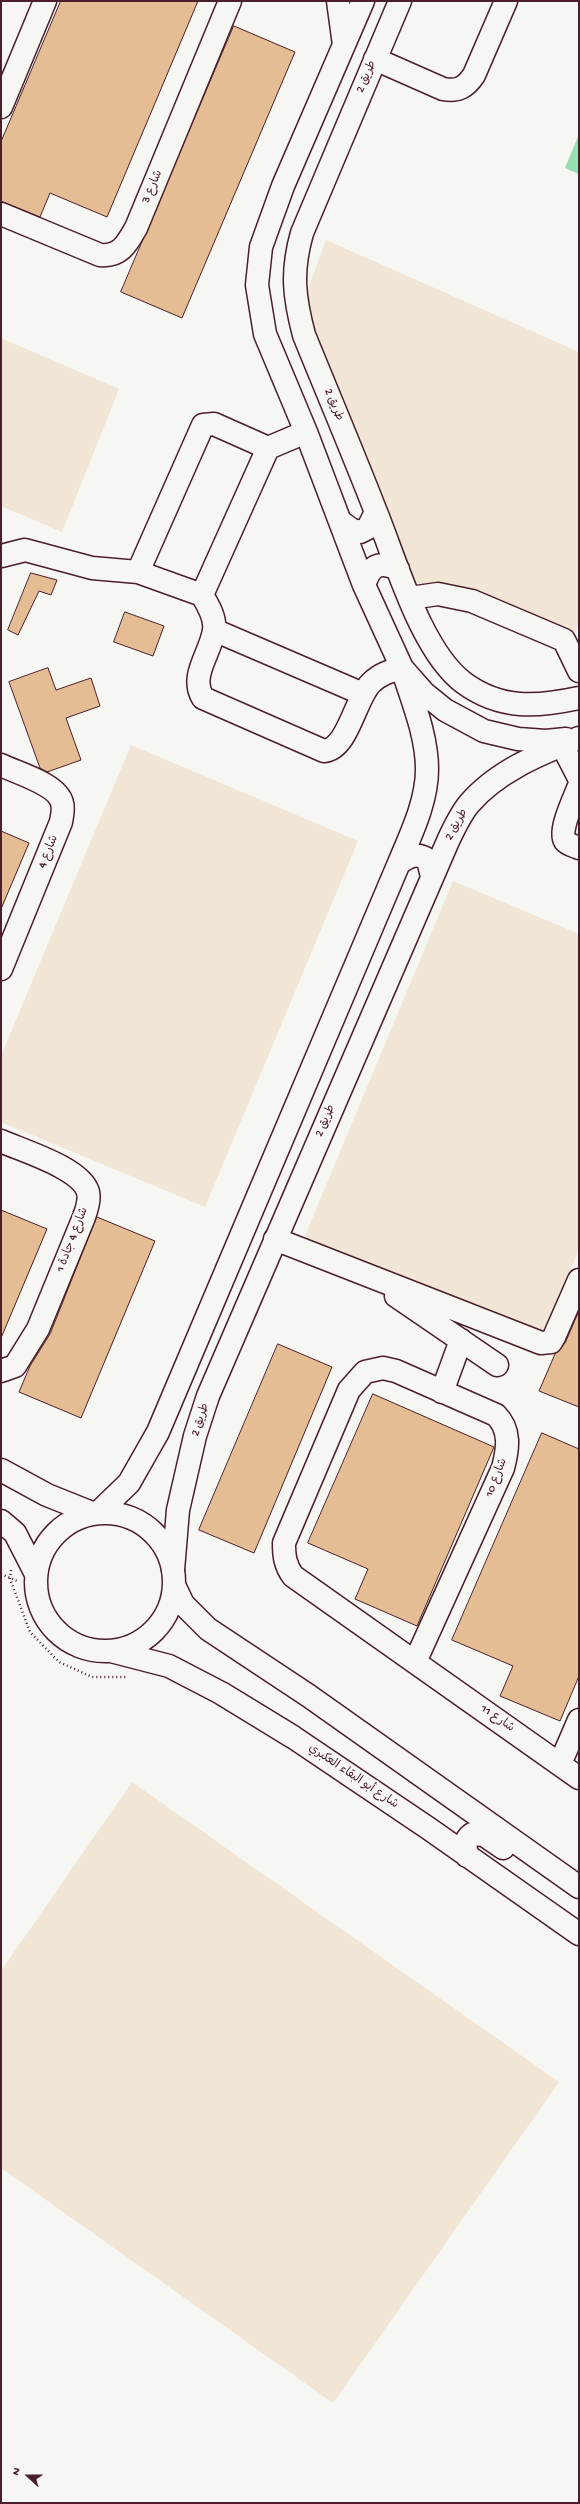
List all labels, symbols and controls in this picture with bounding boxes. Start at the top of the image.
street label: طريق 2 [354,59,380,95]
street label: شارع 3 [140,168,166,206]
street label: طريق 2 [320,387,346,423]
street label: طريق 2 [442,807,472,843]
street label: شارع 4 [36,833,62,871]
street label: طريق 2 [313,1103,339,1139]
street label: شارع 4 جادة 1 [54,1206,92,1274]
street label: طريق 2 [189,1402,213,1438]
street label: شارع 10 [483,1457,511,1499]
street label: شارع 11 [477,1702,517,1736]
street label: شارع أبو البقاء العكبري [305,1742,401,1812]
north arrow [8,2456,48,2496]
text: N [10,2466,24,2477]

